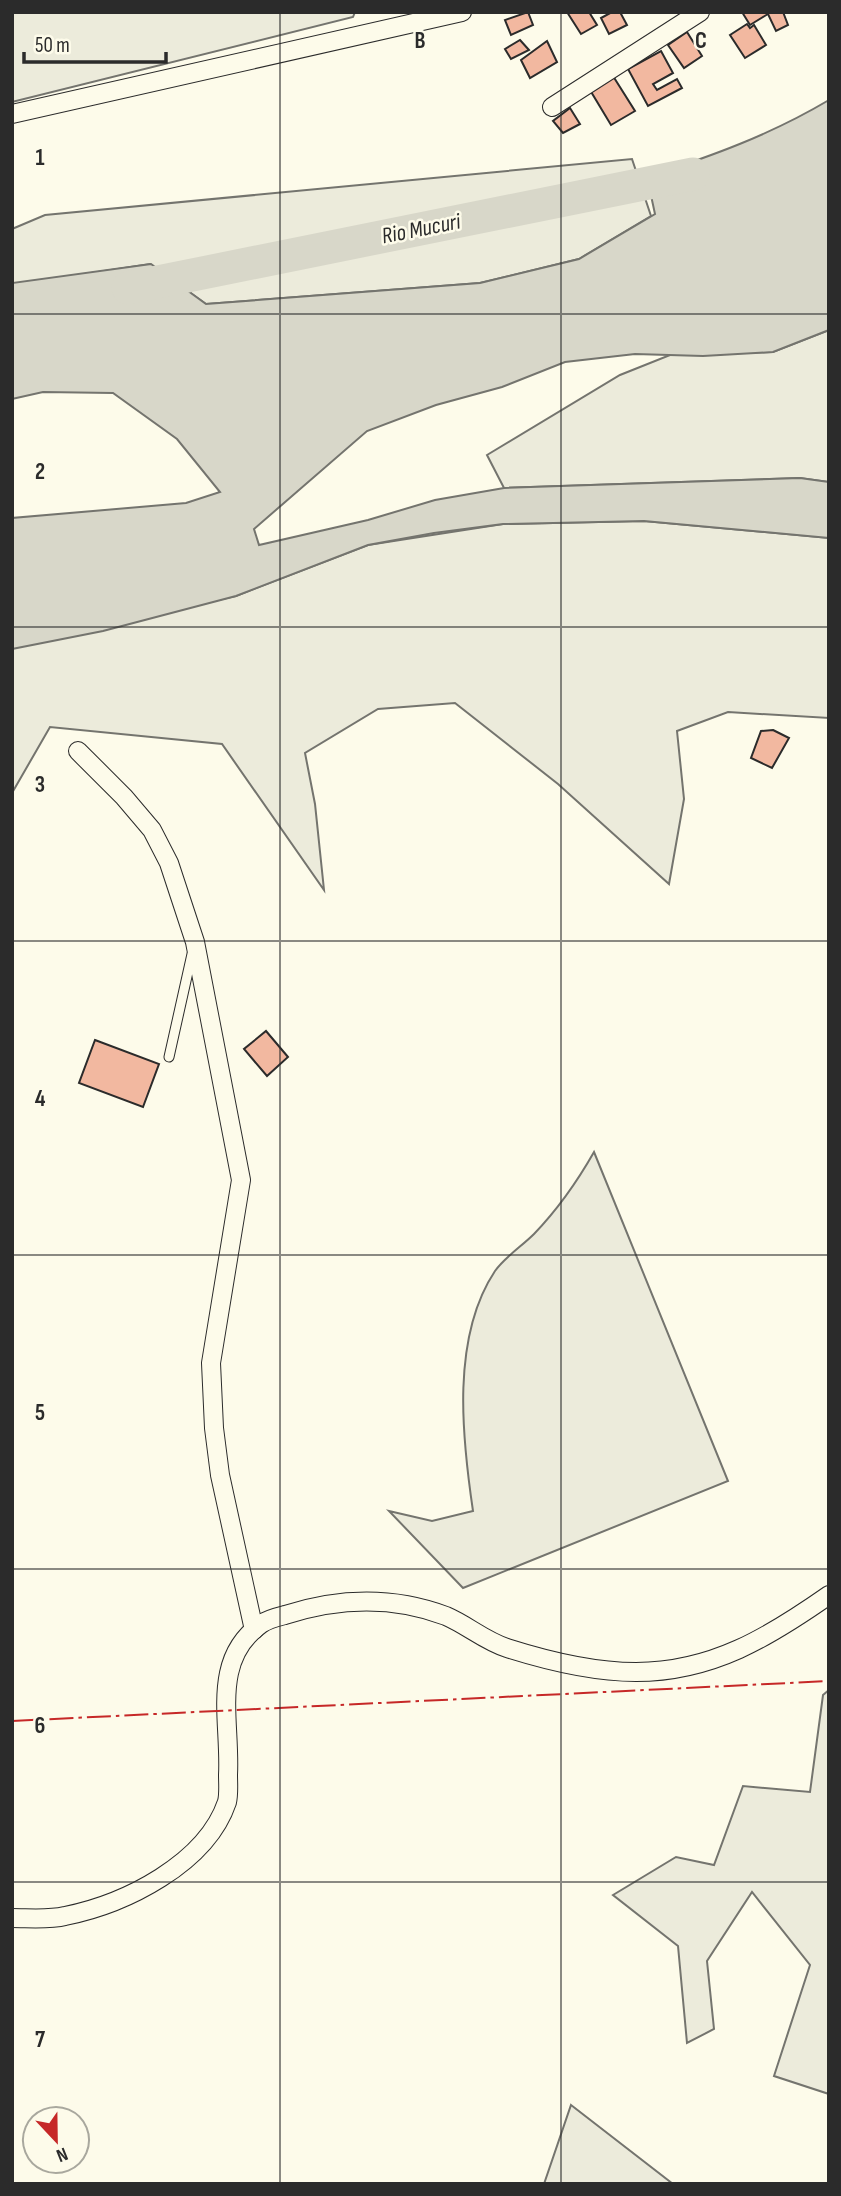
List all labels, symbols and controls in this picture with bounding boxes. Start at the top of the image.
scale bar [24,21,166,65]
text: B [415,27,426,55]
text: C [695,27,707,55]
text: 50 m [35,33,70,58]
text: 1 [35,144,45,172]
water label: Rio Mucuri [379,208,463,250]
text: 2 [35,458,45,486]
text: 3 [35,771,45,799]
text: 4 [35,1085,46,1113]
text: 5 [35,1399,45,1427]
text: 6 [35,1712,45,1740]
text: 7 [35,2026,45,2054]
north arrow [21,2105,91,2175]
text: N [53,2142,71,2167]

